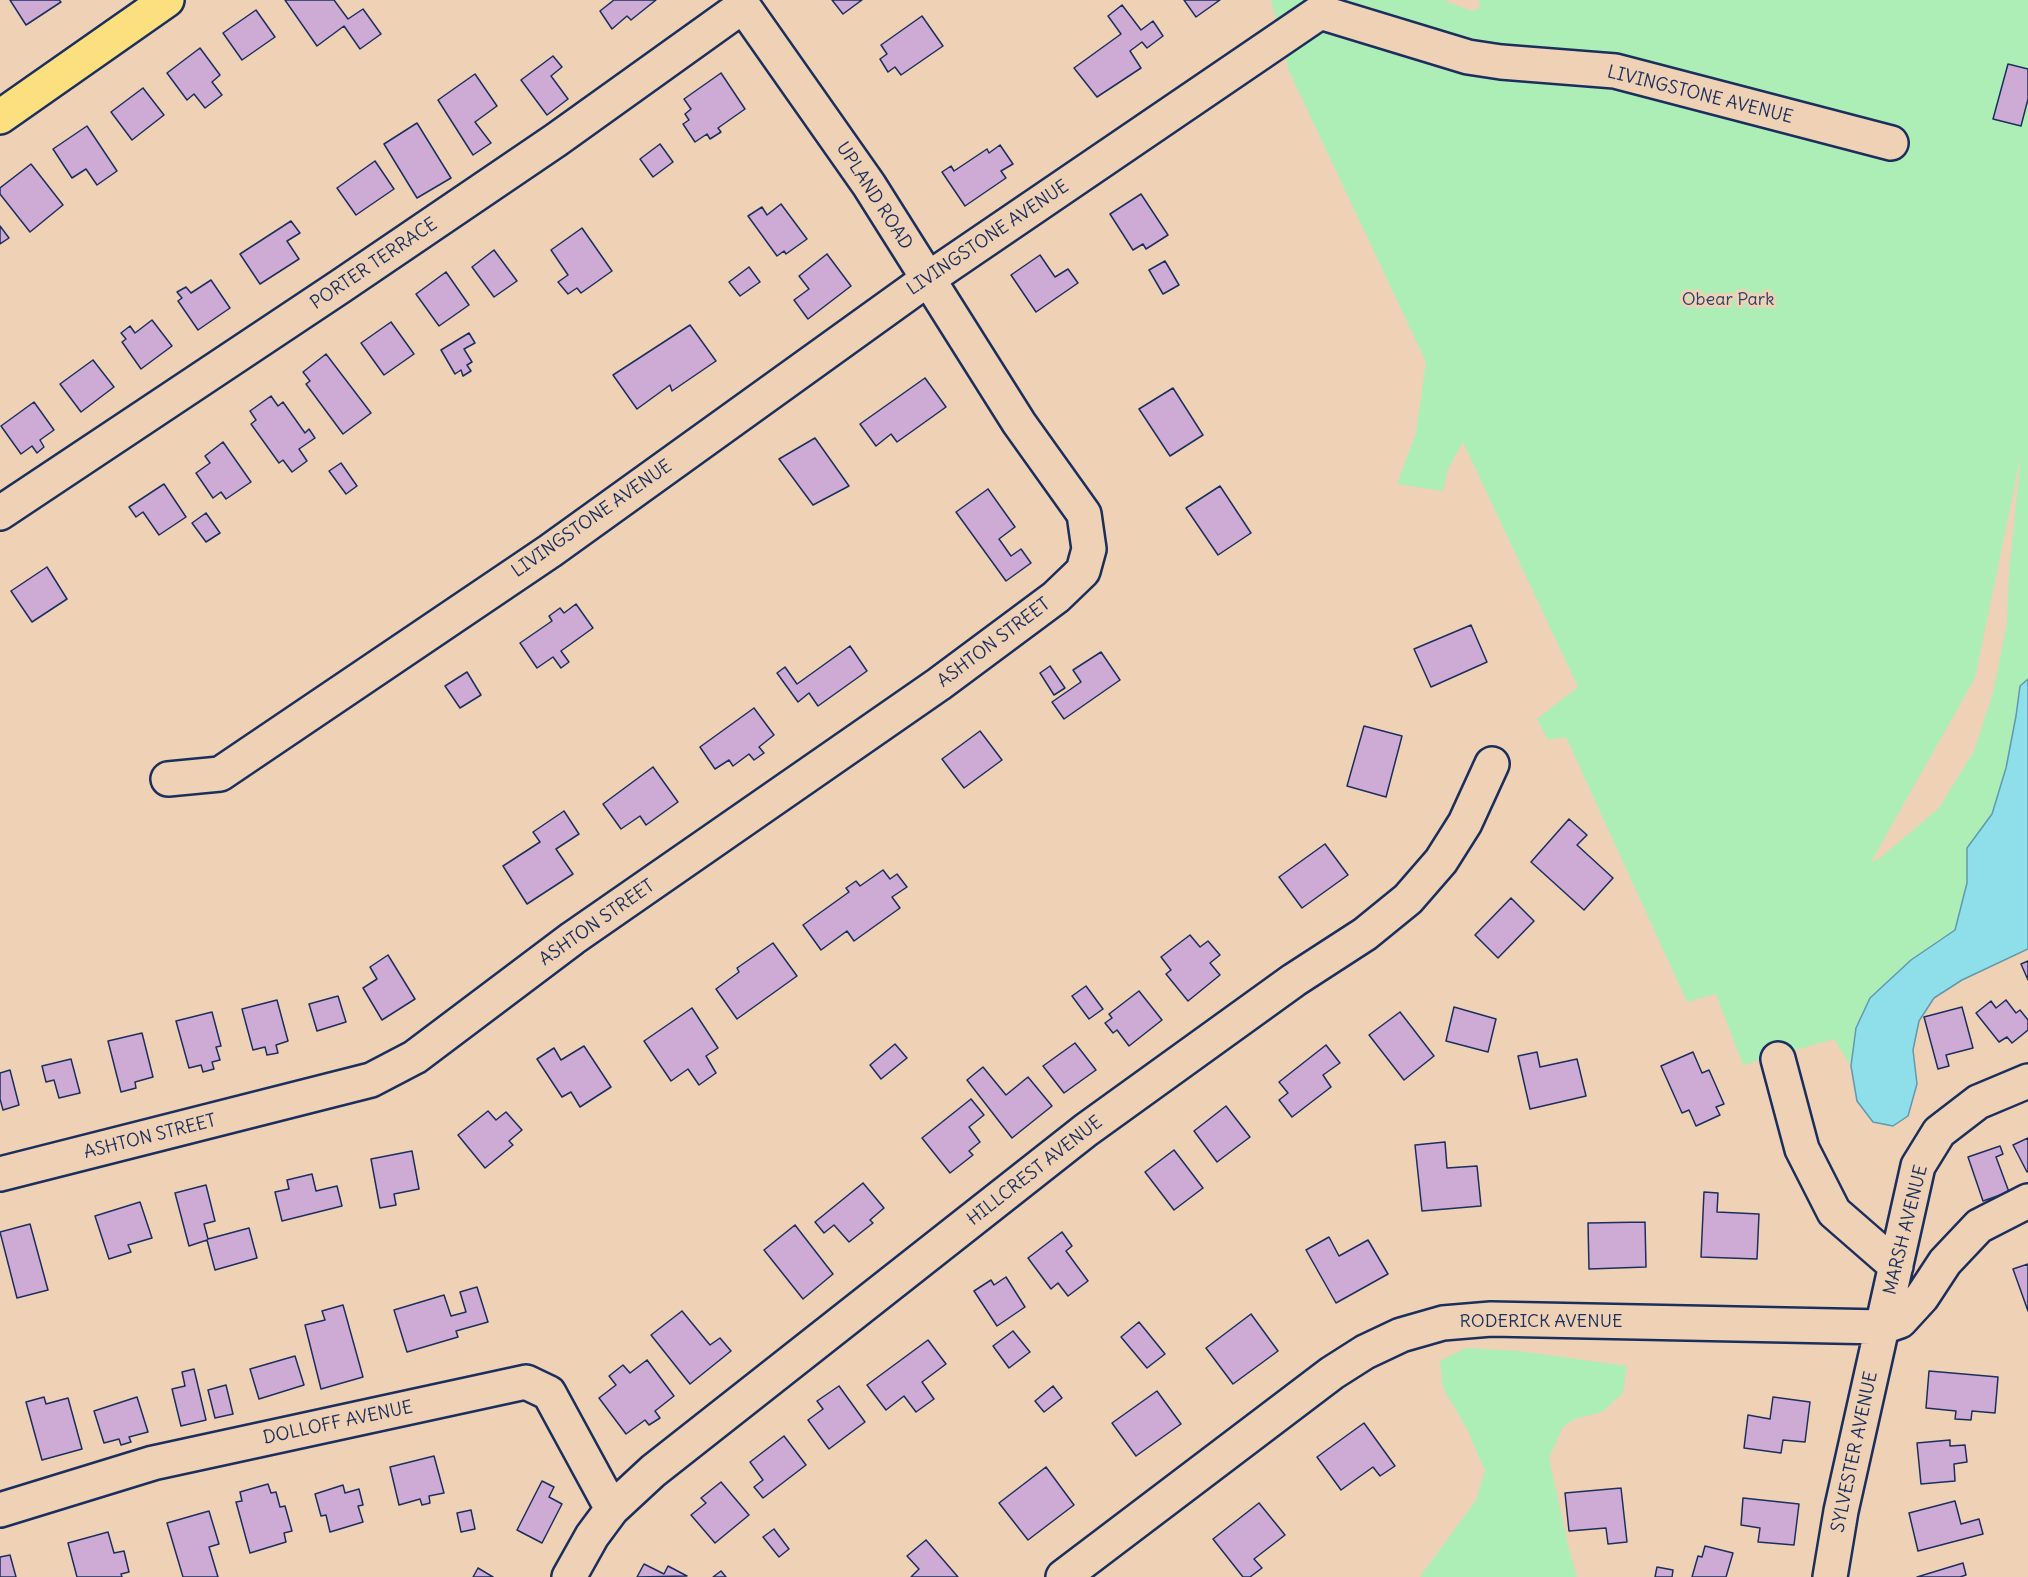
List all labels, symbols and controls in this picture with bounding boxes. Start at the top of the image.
street label: LIVINGSTONE AVENUE [1605,61,1795,129]
street label: UPLAND ROAD [831,138,917,254]
street label: LIVINGSTONE AVENUE [903,176,1073,300]
street label: PORTER TERRACE [307,214,441,314]
park label: Obear Park [1682,289,1774,311]
street label: LIVINGSTONE AVENUE [508,456,676,582]
street label: ASHTON STREET [933,594,1055,692]
street label: ASHTON STREET [535,875,659,971]
street label: ASHTON STREET [82,1110,218,1164]
street label: HILLCREST AVENUE [963,1112,1107,1230]
street label: MARSH AVENUE [1879,1163,1933,1297]
street label: RODERICK AVENUE [1459,1311,1623,1333]
street label: SYLVESTER AVENUE [1827,1370,1883,1534]
street label: DOLLOFF AVENUE [261,1397,415,1449]

